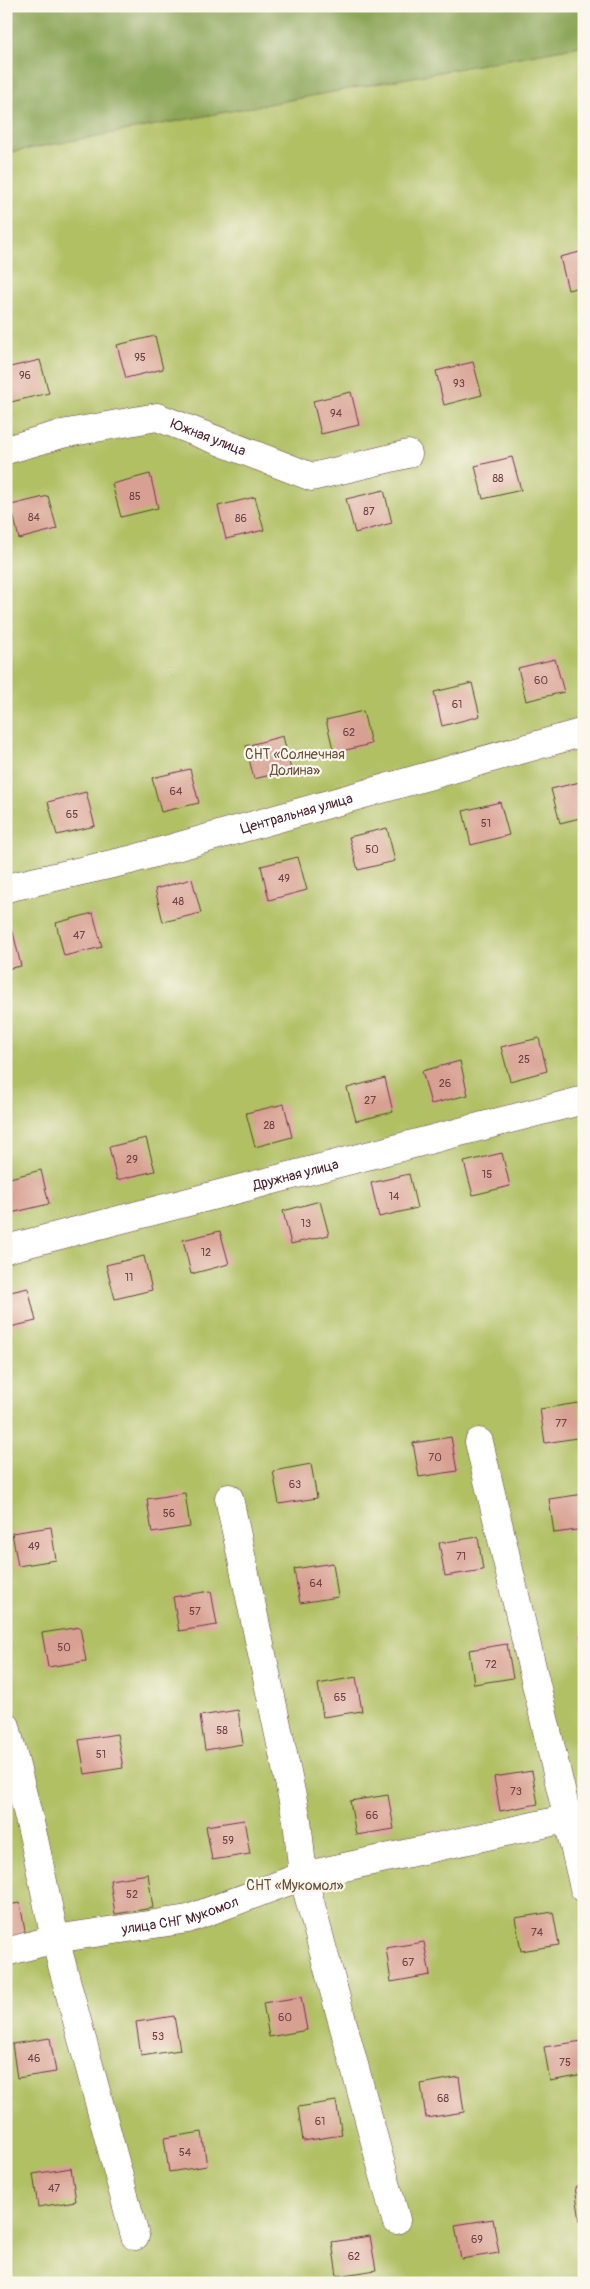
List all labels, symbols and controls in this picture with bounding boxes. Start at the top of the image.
house number: 95 [134,351,146,364]
house number: 96 [19,369,31,382]
house number: 93 [453,377,465,390]
house number: 94 [330,407,343,420]
street label: Южная улица [168,415,248,460]
house number: 88 [492,472,504,485]
house number: 85 [129,490,141,503]
house number: 87 [363,505,375,518]
house number: 84 [28,511,41,524]
house number: 86 [235,512,247,525]
house number: 60 [534,674,548,687]
house number: 61 [452,698,462,711]
house number: 62 [343,726,355,739]
park label: СНТ «Солнечная Долина» [245,746,345,779]
house number: 64 [170,785,183,798]
street label: Центральная улица [238,790,355,837]
house number: 65 [66,808,78,821]
house number: 51 [481,817,491,830]
house number: 50 [365,843,379,856]
house number: 49 [278,872,290,885]
house number: 48 [172,895,184,908]
house number: 47 [73,929,85,942]
house number: 25 [518,1053,530,1066]
house number: 26 [439,1077,451,1090]
house number: 27 [364,1094,376,1107]
house number: 28 [263,1119,275,1132]
house number: 29 [126,1153,138,1166]
street label: Дружная улица [250,1156,340,1194]
house number: 15 [482,1168,492,1181]
house number: 14 [389,1190,400,1203]
house number: 13 [301,1217,311,1230]
house number: 12 [201,1246,211,1259]
house number: 11 [125,1271,133,1284]
house number: 77 [555,1417,567,1430]
house number: 70 [428,1451,442,1464]
house number: 63 [289,1478,301,1491]
house number: 56 [163,1507,175,1520]
house number: 49 [28,1540,40,1553]
house number: 71 [456,1550,466,1563]
house number: 64 [310,1577,323,1590]
house number: 57 [189,1605,201,1618]
house number: 50 [57,1641,71,1654]
house number: 72 [485,1658,497,1671]
house number: 65 [334,1691,346,1704]
house number: 58 [216,1724,228,1737]
house number: 51 [96,1748,106,1761]
house number: 73 [510,1785,522,1798]
house number: 66 [366,1809,378,1822]
house number: 59 [222,1834,234,1847]
park label: СНТ «Мукомол» [246,1877,344,1894]
house number: 52 [126,1888,138,1901]
street label: улица СНГ Мукомол [119,1893,241,1938]
house number: 74 [531,1926,544,1939]
house number: 67 [402,1956,414,1969]
house number: 60 [278,2011,292,2024]
house number: 53 [152,2030,164,2043]
house number: 46 [28,2052,40,2065]
house number: 75 [559,2056,571,2069]
house number: 68 [437,2092,449,2105]
house number: 61 [315,2115,325,2128]
house number: 54 [179,2146,192,2159]
house number: 47 [48,2182,60,2195]
house number: 69 [471,2233,483,2246]
house number: 62 [348,2250,360,2263]

